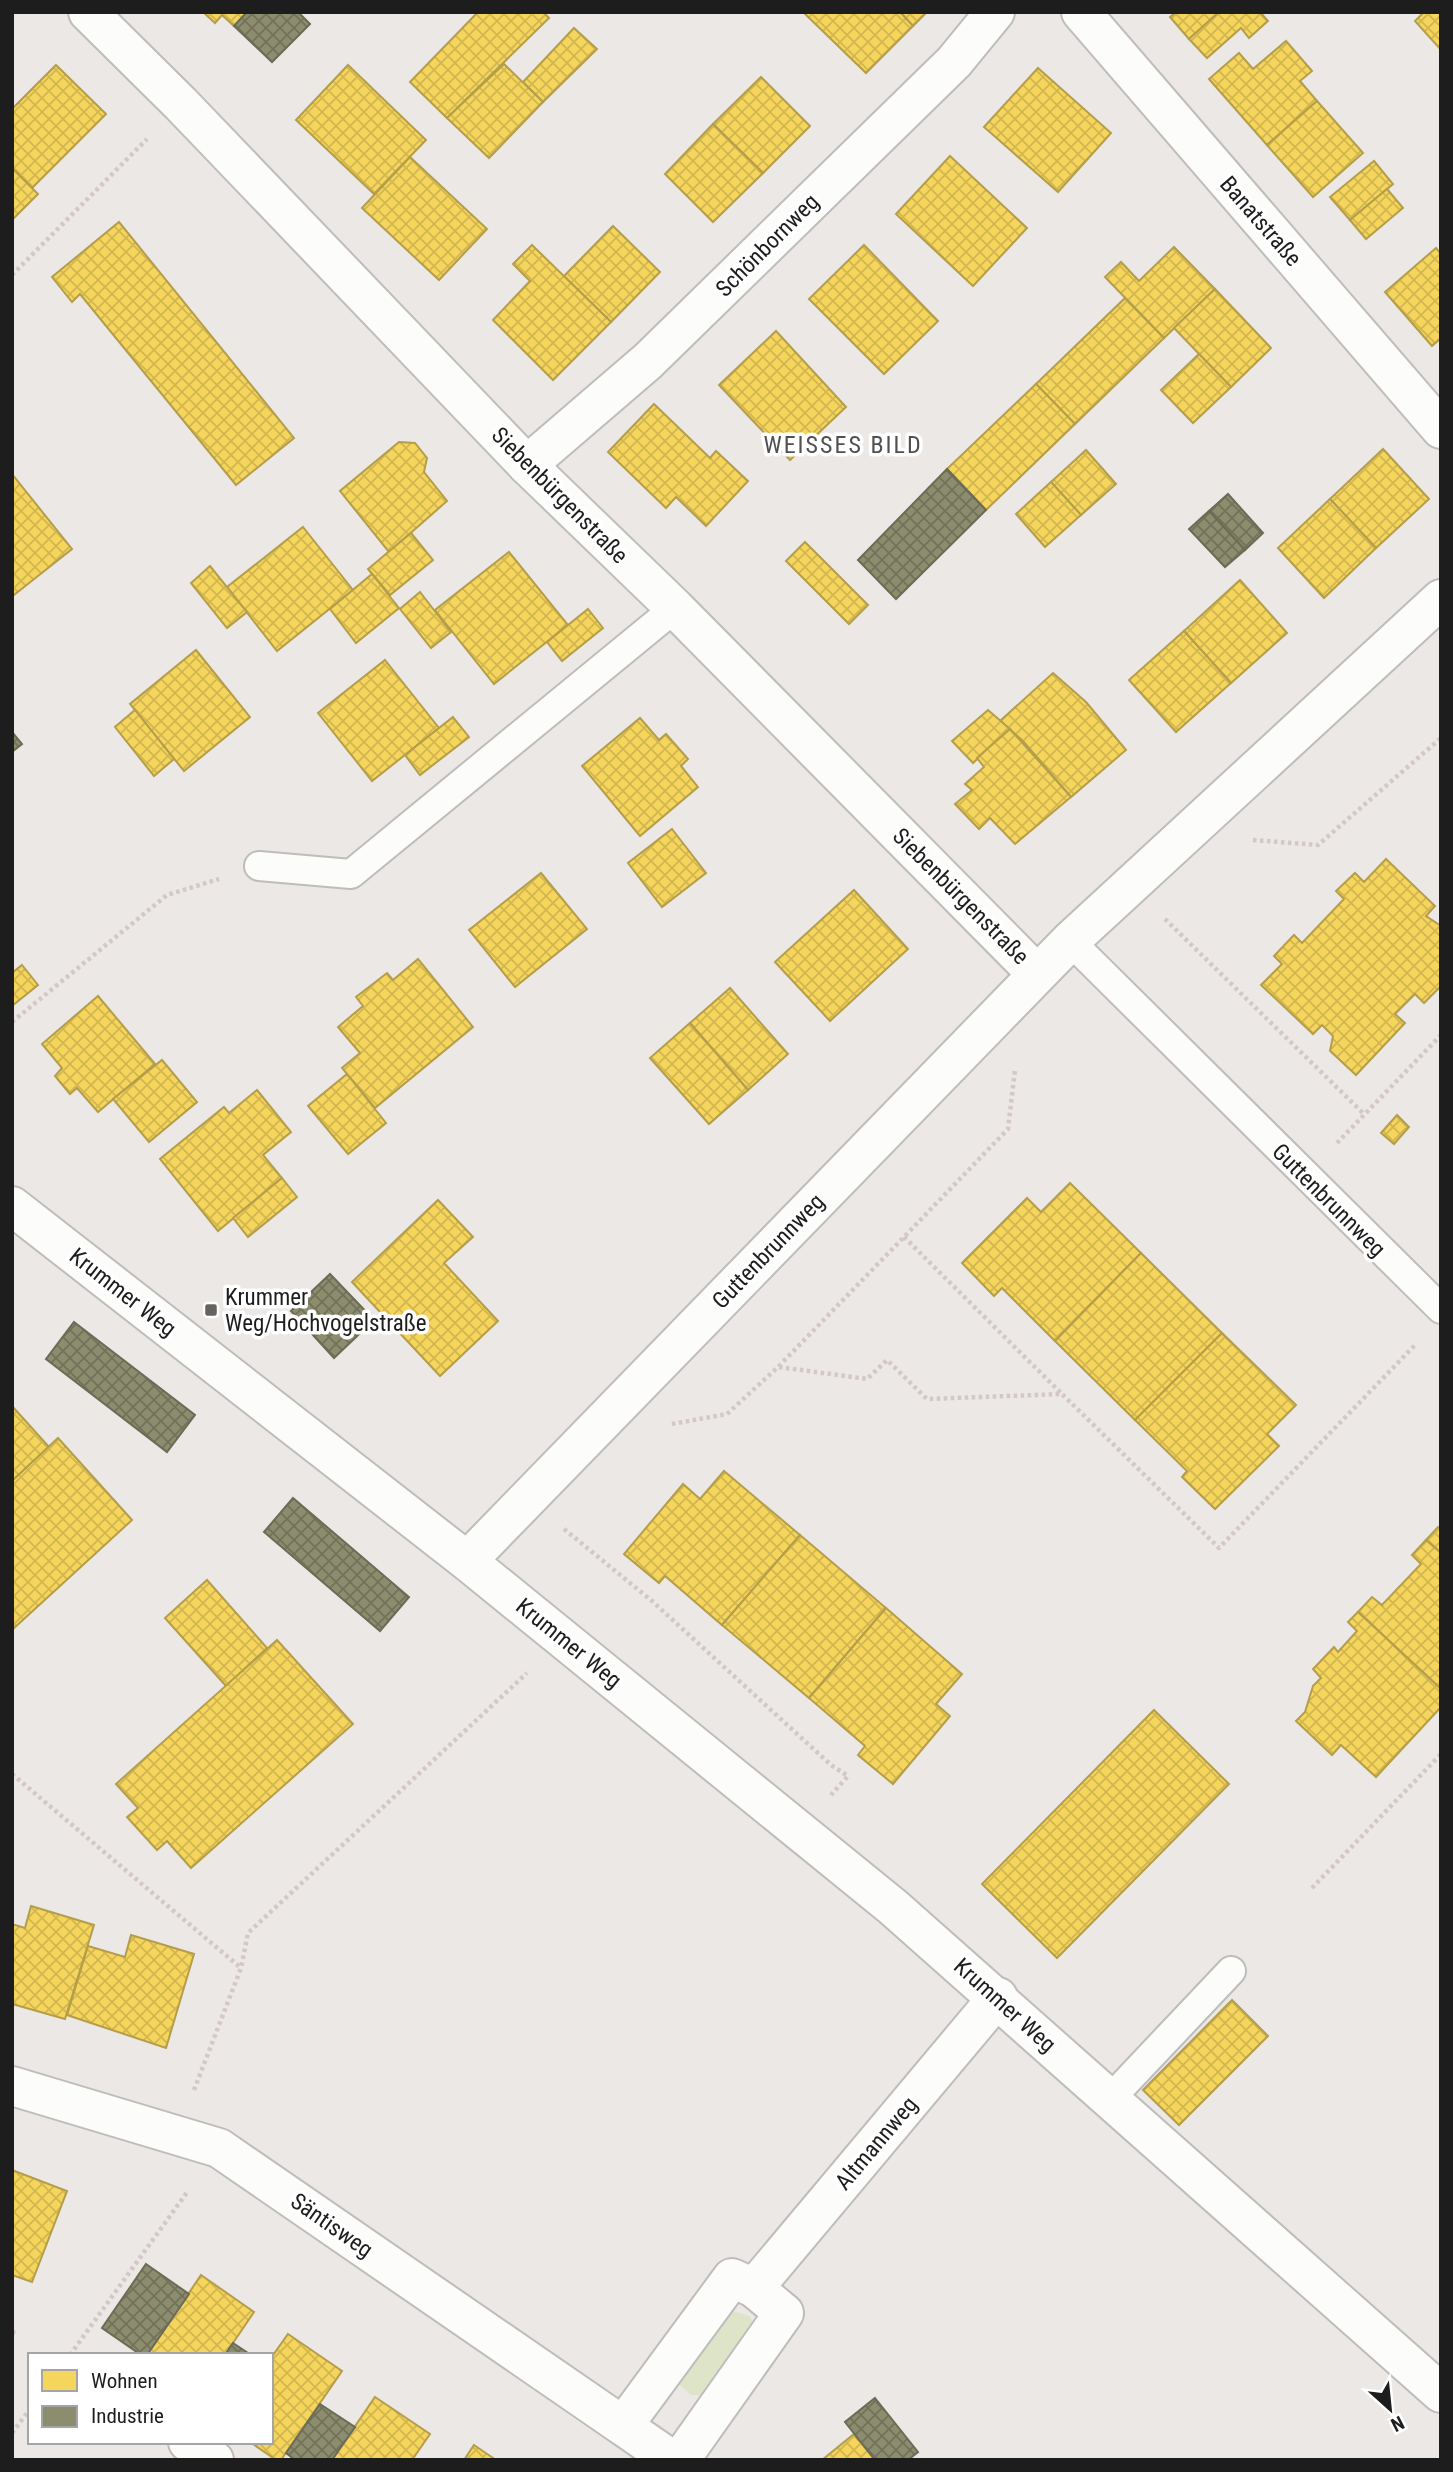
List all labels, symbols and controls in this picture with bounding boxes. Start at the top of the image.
street label: Banatstraße [1214,171,1307,272]
street label: Schönbornweg [710,188,824,302]
street label: Siebenbürgenstraße [486,422,633,569]
district label: WEISSES BILD [763,431,923,459]
street label: Siebenbürgenstraße [887,823,1034,970]
street label: Guttenbrunnweg [1266,1138,1391,1263]
street label: Guttenbrunnweg [707,1188,830,1314]
street label: Krummer Weg [64,1242,181,1342]
place label: Krummer Weg/Hochvogelstraße [225,1284,427,1337]
marker: Krummer Weg/Hochvogelstraße [203,1302,219,1318]
street label: Krummer Weg [511,1593,627,1694]
street label: Krummer Weg [948,1953,1061,2058]
street label: Altmannweg [830,2091,923,2195]
street label: Säntisweg [286,2187,378,2263]
legend [28,2353,273,2444]
text: Wohnen [91,2369,158,2393]
north arrow [1355,2374,1425,2444]
text: Industrie [91,2404,164,2428]
text: N [1387,2411,1408,2437]

